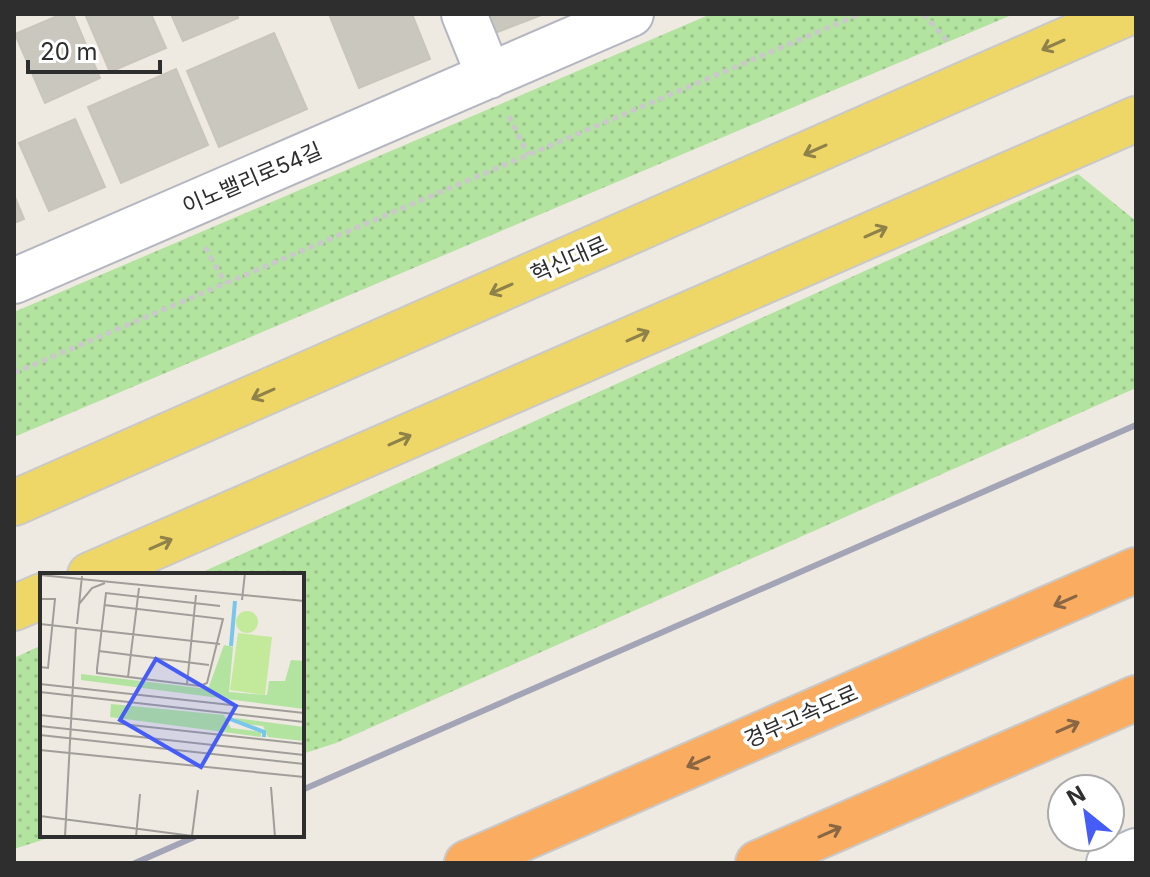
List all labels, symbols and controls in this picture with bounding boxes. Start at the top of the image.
scale bar [28,24,160,74]
text: 20 m [40,37,98,66]
one-way arrow [1042,39,1066,54]
street label: 이노밸리로54길 [178,137,326,219]
one-way arrow [804,144,828,159]
one-way arrow [864,224,888,239]
street label: 혁신대로 [527,231,611,287]
one-way arrow [489,282,513,297]
one-way arrow [625,327,650,342]
one-way arrow [251,387,275,402]
one-way arrow [387,431,411,446]
one-way arrow [149,535,173,550]
inset map [40,573,304,837]
one-way arrow [1053,594,1077,609]
street label: 경부고속도로 [740,679,862,753]
one-way arrow [1055,719,1080,734]
one-way arrow [686,755,711,770]
north arrow [1046,773,1126,853]
text: N [1062,780,1090,811]
one-way arrow [817,823,841,838]

